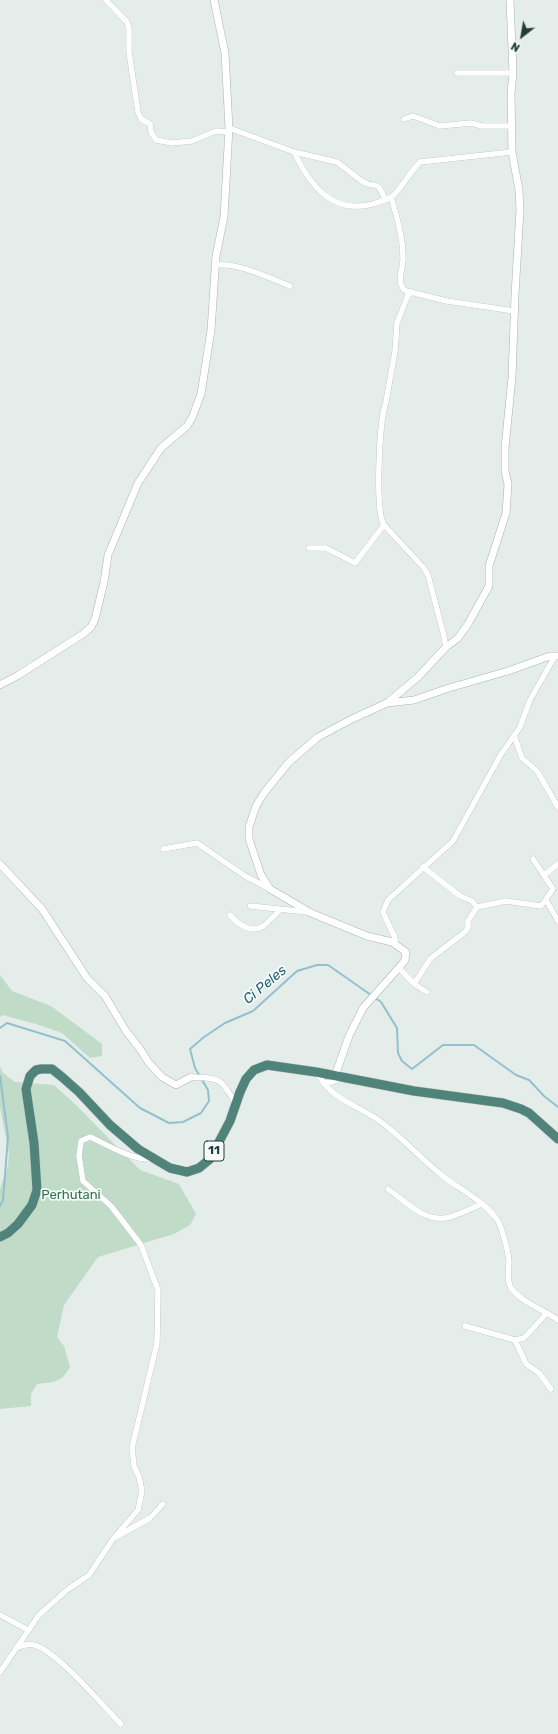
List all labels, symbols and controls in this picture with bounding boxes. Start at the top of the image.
north arrow [502,16,542,56]
text: N [509,39,522,54]
water label: Ci Peles [240,962,290,1008]
road number: 11 [204,1141,224,1161]
park label: Perhutani [41,1187,101,1203]

